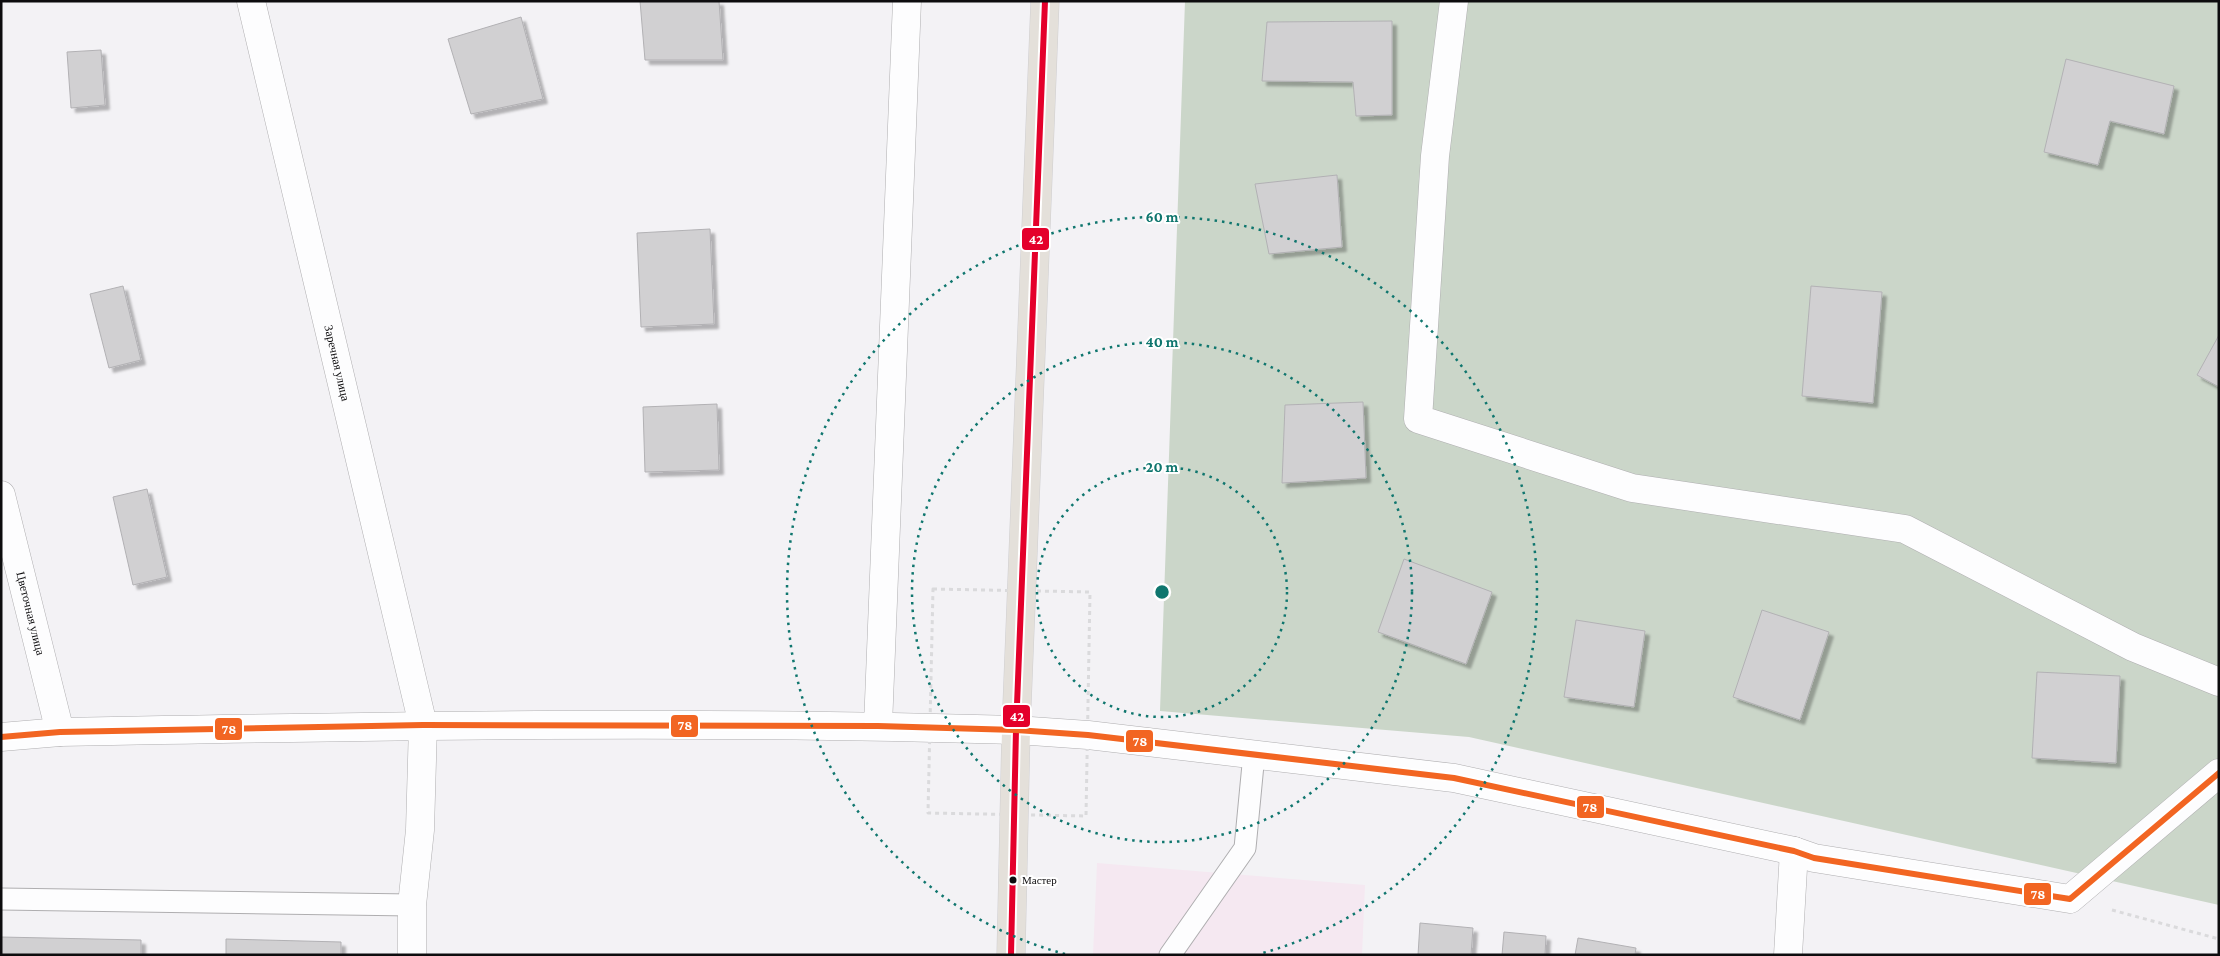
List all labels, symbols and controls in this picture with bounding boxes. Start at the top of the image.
text: 60 m [1146,209,1179,225]
line badge: 42 [1021,227,1050,251]
text: 42 [1029,231,1043,247]
street label: Заречная улица [321,324,353,403]
text: 40 m [1146,334,1179,350]
text: 20 m [1146,459,1178,475]
street label: Цветочная улица [13,570,48,657]
centre of rings [1153,583,1171,601]
line badge: 42 [1002,704,1031,728]
text: 42 [1010,708,1024,724]
line badge: 78 [670,714,699,738]
line badge: 78 [214,717,243,741]
text: 78 [678,717,692,733]
text: 78 [222,721,236,737]
line badge: 78 [1125,729,1154,753]
text: 78 [1133,733,1147,749]
line badge: 78 [1576,795,1605,819]
text: 78 [1583,799,1597,815]
place label: Мастер [1022,874,1057,886]
marker: Мастер [1008,875,1018,885]
line badge: 78 [2023,882,2052,906]
text: 78 [2031,886,2045,902]

